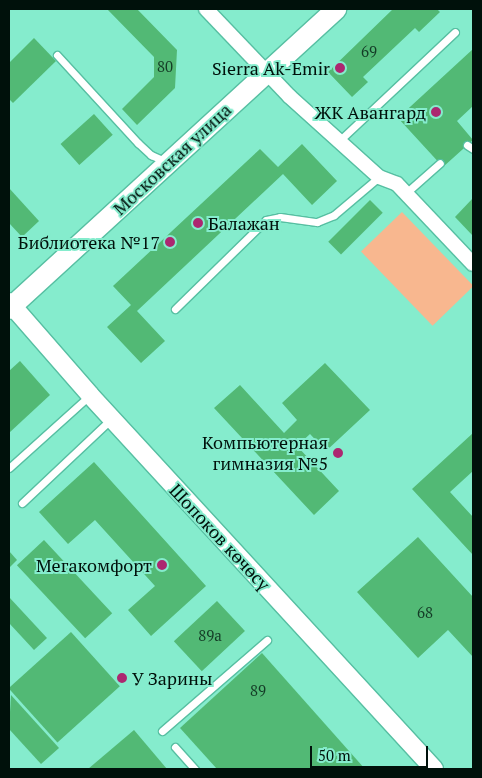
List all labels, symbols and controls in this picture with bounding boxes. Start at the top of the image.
house number: 69 [361,43,377,61]
place label: Sierra Ak-Emir [212,57,330,79]
house number: 80 [157,58,173,76]
marker: Sierra Ak-Emir [334,62,346,74]
street label: Московская улица [108,99,236,219]
place label: ЖК Авангард [314,101,426,123]
marker: ЖК Авангард [430,106,442,118]
place label: Балажан [208,212,280,234]
marker: Балажан [192,217,204,229]
place label: Библиотека №17 [18,231,160,253]
marker: Библиотека №17 [164,236,176,248]
place label: Компьютерная гимназия №5 [202,432,328,474]
marker: Компьютерная гимназия №5 [332,447,344,459]
street label: Шопоков көчөсү [165,479,275,595]
place label: Мегакомфорт [36,554,152,576]
marker: Мегакомфорт [156,559,168,571]
house number: 68 [417,604,433,622]
house number: 89a [198,627,222,645]
place label: У Зарины [132,667,213,689]
marker: У Зарины [116,672,128,684]
house number: 89 [250,682,266,700]
scale bar [312,736,430,768]
text: 50 m [318,745,351,765]

